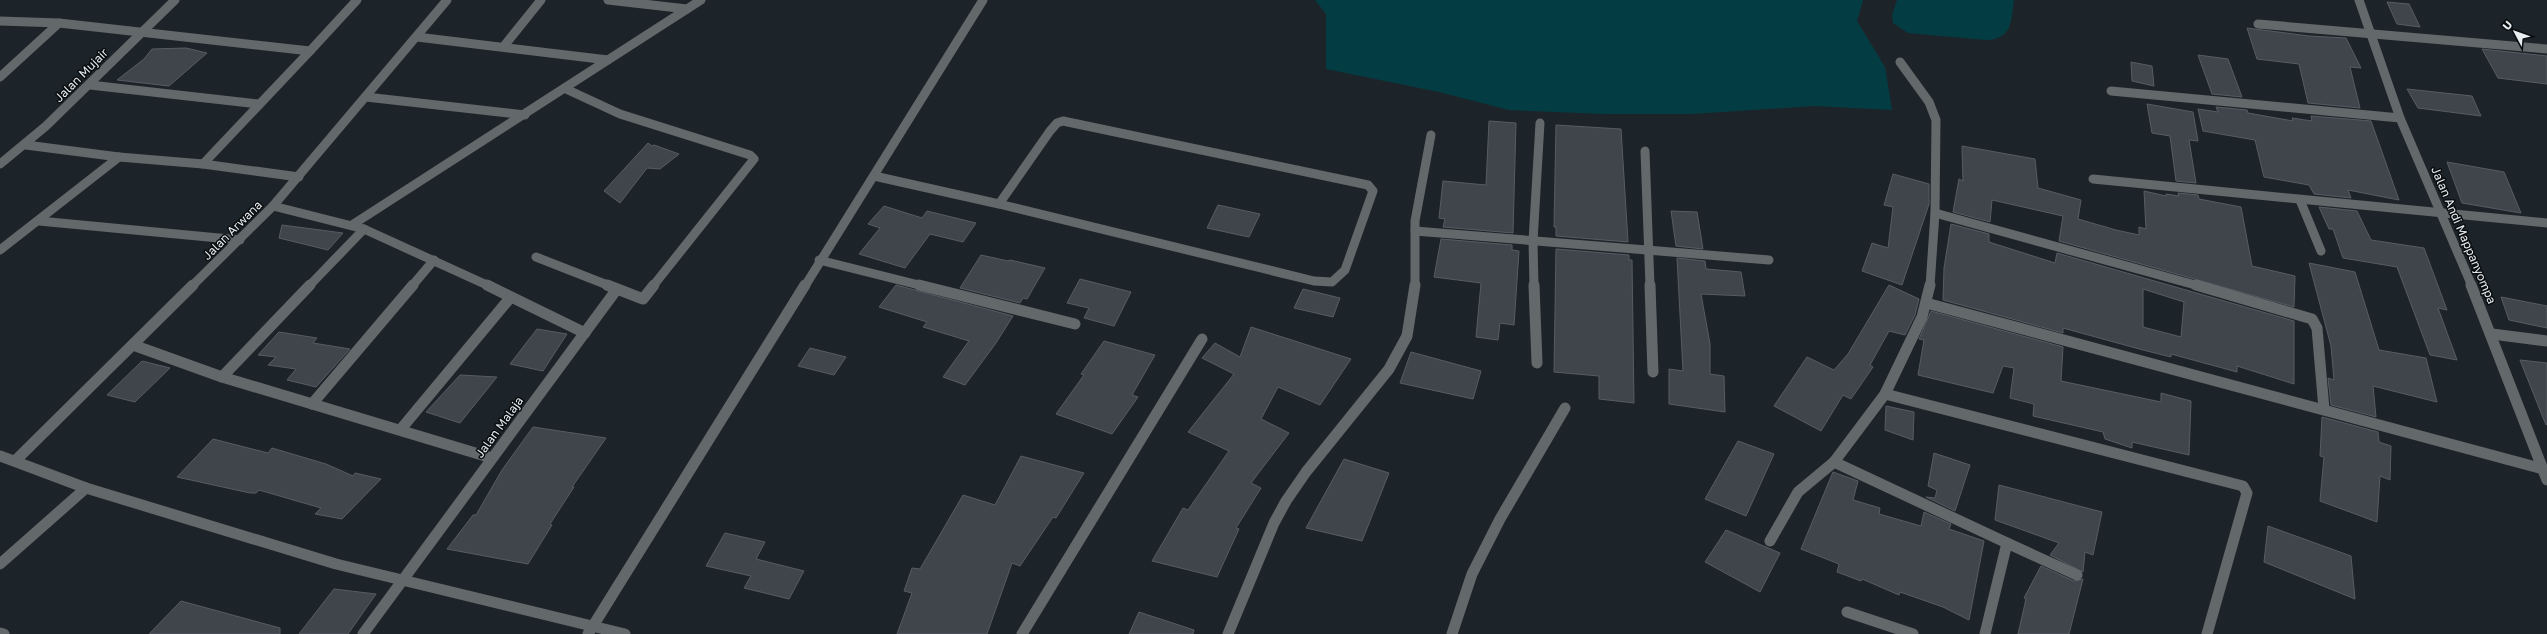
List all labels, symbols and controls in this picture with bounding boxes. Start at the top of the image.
north arrow [2495,12,2535,52]
text: U [2500,18,2515,32]
street label: Jalan Mujair [51,45,111,105]
street label: Jalan Andi Mappanyompa [2428,164,2500,306]
street label: Jalan Arwana [199,197,265,263]
street label: Jalan Malaja [472,393,526,461]

